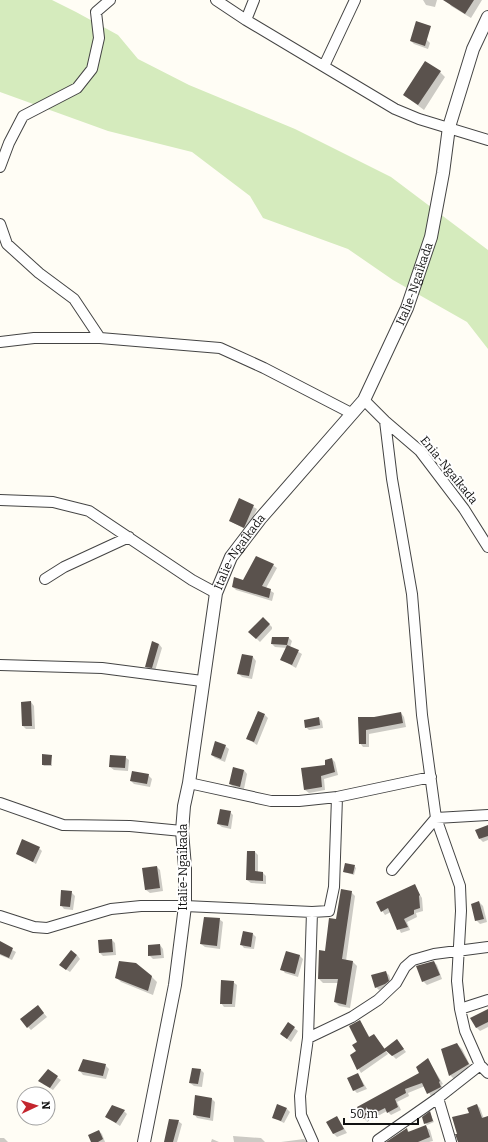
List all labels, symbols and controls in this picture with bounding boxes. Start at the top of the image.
street label: Italie-Ngaîkada [393,240,436,327]
street label: Enia-Ngaîkada [417,433,481,507]
street label: Italie-Ngaîkada [211,511,268,592]
street label: Italie-Ngaîkada [176,823,190,910]
north arrow [16,1086,56,1126]
scale bar [344,1100,418,1126]
text: N [39,1101,52,1111]
text: 50 m [350,1107,379,1121]

